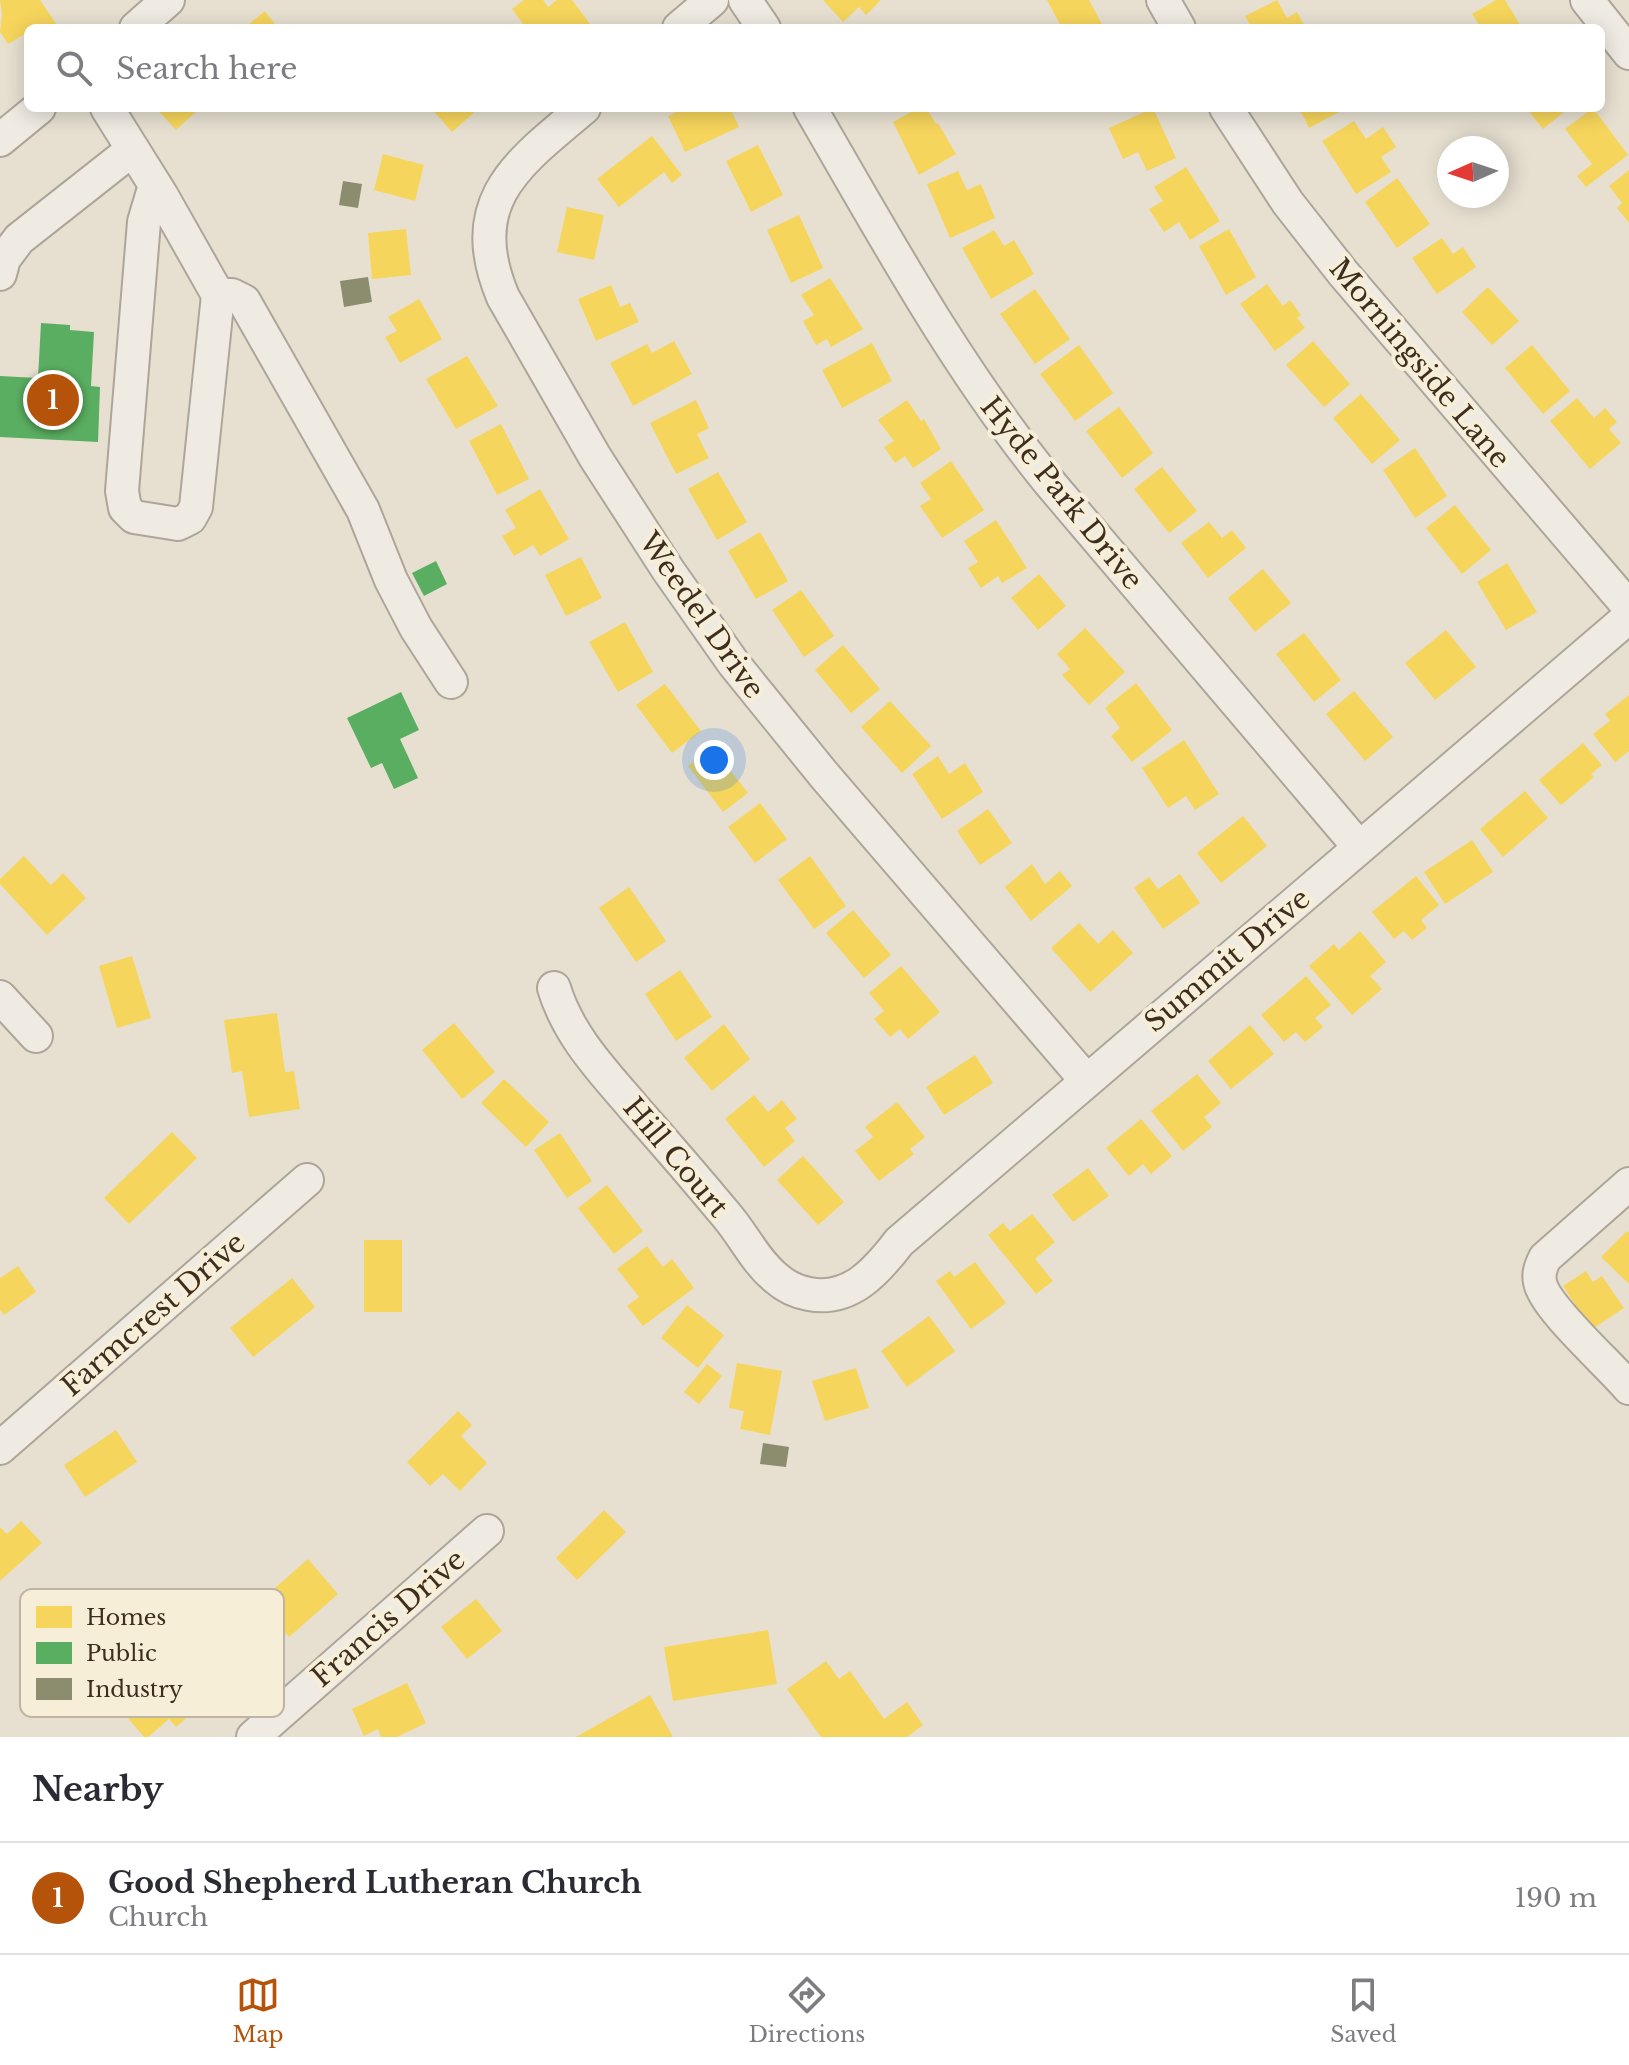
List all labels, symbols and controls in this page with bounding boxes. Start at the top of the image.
search box [24,24,1605,112]
icon: search [52,46,96,90]
text: Search here [116,50,297,87]
north arrow [1437,136,1509,208]
street label: Morningside Lane [1322,251,1517,475]
pin: 1 [27,370,79,430]
street label: Hyde Park Drive [973,390,1150,597]
street label: Weedel Drive [631,525,772,705]
your location [694,740,734,780]
street label: Summit Drive [1138,881,1317,1040]
street label: Hill Court [616,1090,736,1224]
street label: Farmcrest Drive [54,1225,252,1404]
street label: Francis Drive [304,1542,472,1695]
legend [20,1589,284,1717]
text: Homes [86,1604,166,1631]
text: Public [86,1640,157,1667]
text: Industry [86,1676,183,1703]
text: Nearby [32,1768,164,1810]
text: Good Shepherd Lutheran Church [108,1864,642,1901]
text: 1 [52,1882,64,1914]
text: 190 m [1515,1882,1597,1914]
text: Church [108,1901,208,1933]
tab: Map [232,1973,284,2048]
tab: Directions [748,1973,865,2048]
tab: Saved [1330,1973,1397,2048]

